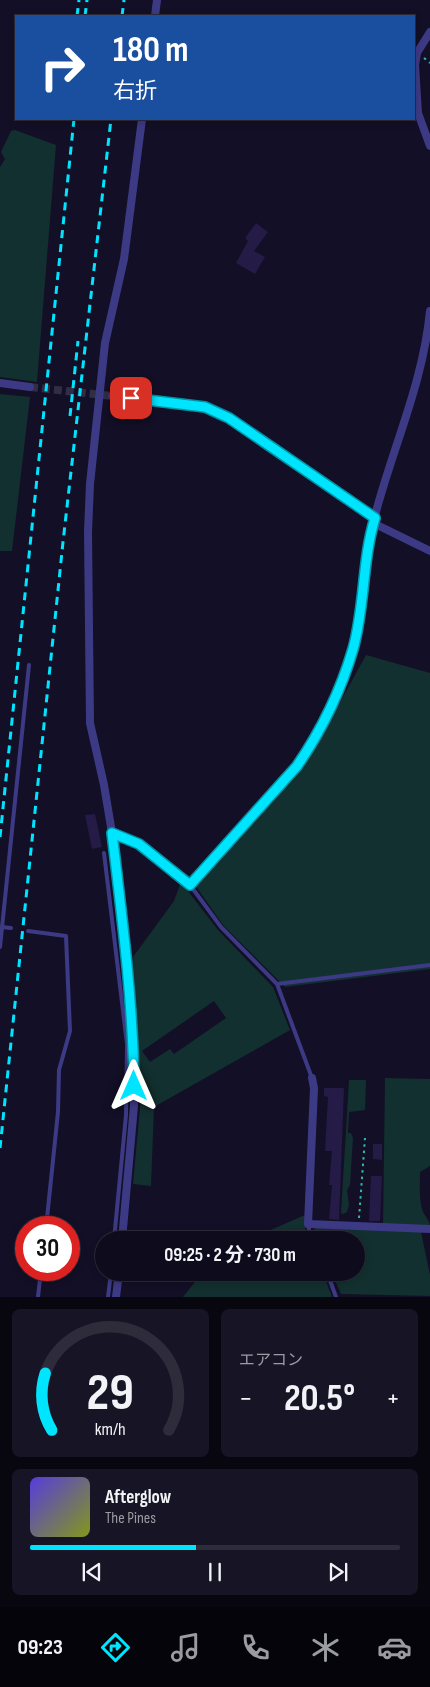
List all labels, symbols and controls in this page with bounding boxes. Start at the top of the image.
text: 180 m [113,29,189,72]
icon: right [30,35,95,100]
text: 右折 [113,78,157,105]
pin [110,377,152,419]
icon: arrive [117,384,145,412]
position arrow [107,1059,159,1111]
speed limit sign: 30 [15,1216,80,1281]
text: 09:25 · 2 分 · 730 m [164,1244,296,1267]
text: エアコン [239,1351,303,1370]
text: 29 [87,1362,134,1425]
text: 20.5° [284,1376,355,1421]
text: − [239,1382,253,1415]
text: + [386,1382,400,1415]
text: km/h [95,1419,126,1440]
text: Afterglow [105,1486,171,1509]
text: The Pines [105,1509,156,1528]
icon: previous [78,1558,106,1586]
icon: pause [201,1558,229,1586]
icon: next [324,1558,352,1586]
icon: directions [98,1630,133,1665]
icon: music [168,1630,203,1665]
icon: phone [238,1630,273,1665]
icon: climate [308,1630,343,1665]
icon: car [377,1630,412,1665]
text: 09:23 [17,1634,63,1661]

